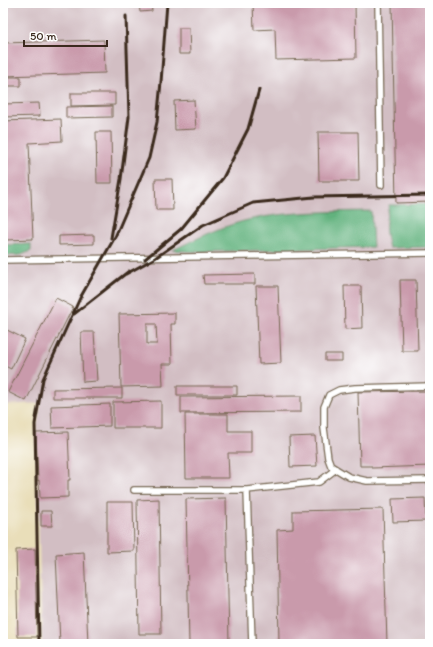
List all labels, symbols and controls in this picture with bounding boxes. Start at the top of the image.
scale bar [24,22,107,48]
text: 50 m [30,29,56,43]

